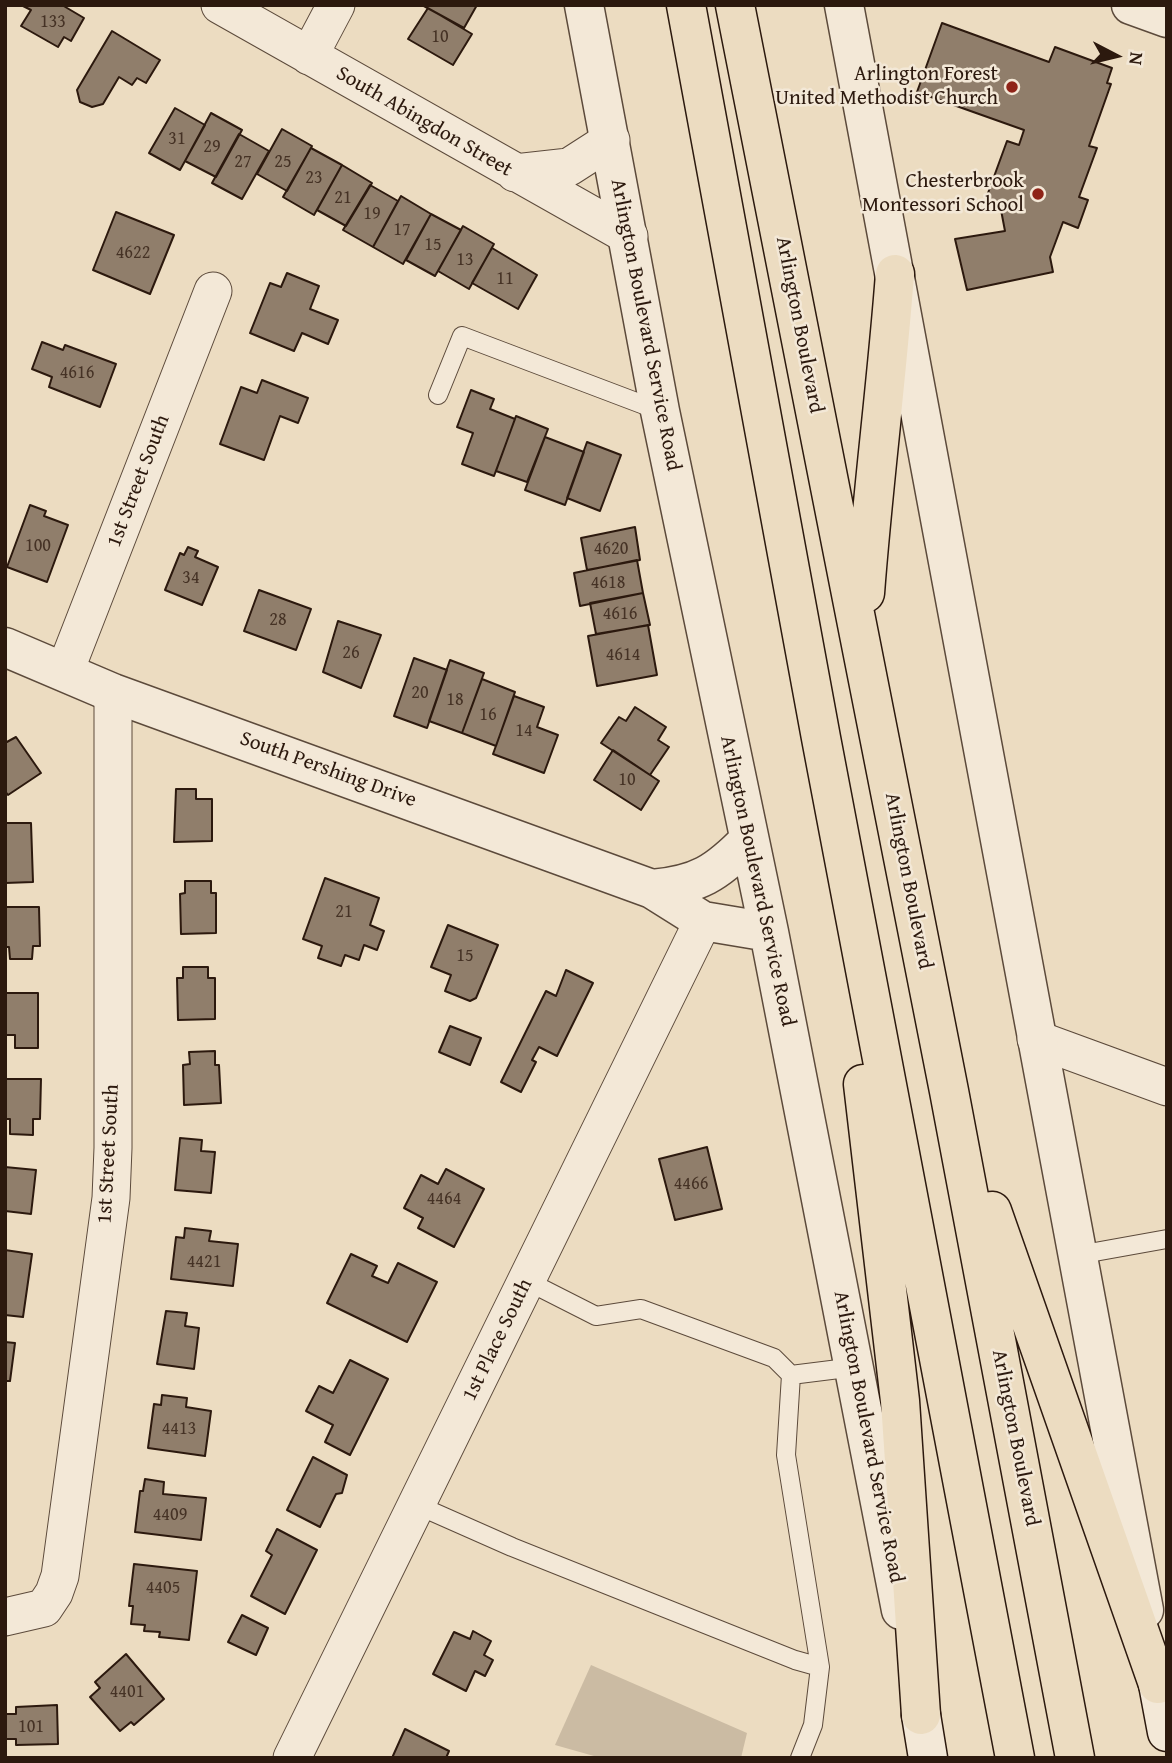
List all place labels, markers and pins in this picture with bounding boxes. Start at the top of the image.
place label: Arlington Forest United Methodist Church [775,62,998,112]
marker: Arlington Forest United Methodist Church [1004,79,1020,95]
place label: Chesterbrook Montessori School [862,169,1024,219]
marker: Chesterbrook Montessori School [1030,186,1046,202]

